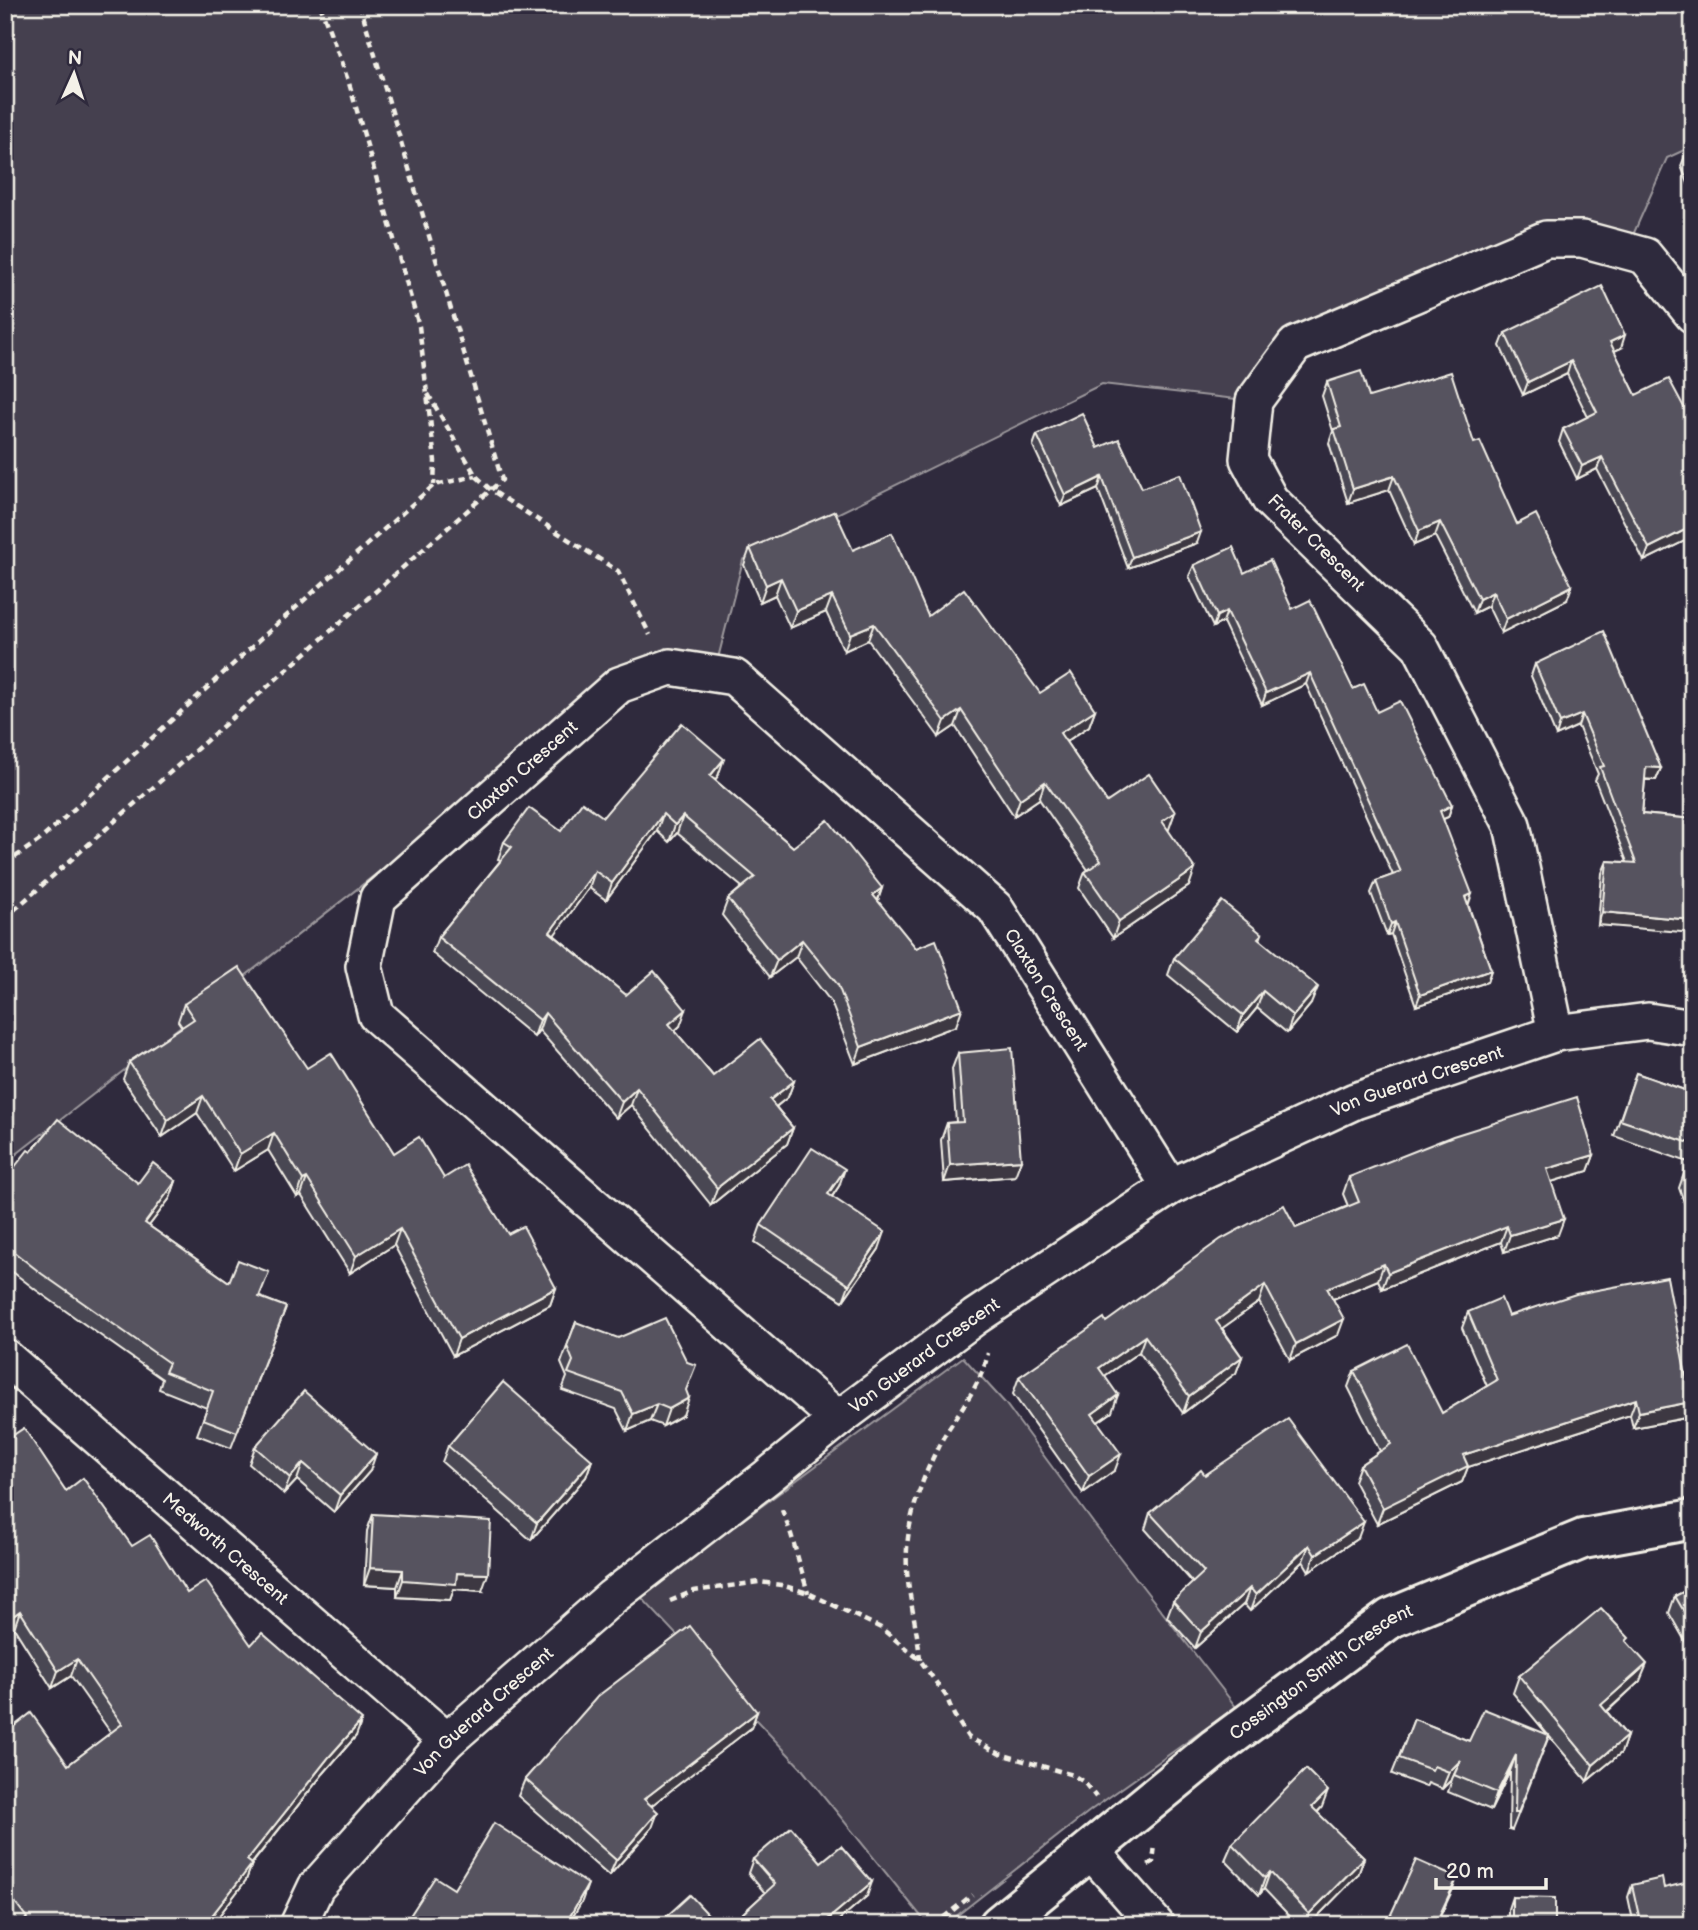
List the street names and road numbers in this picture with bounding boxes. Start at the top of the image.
street label: Frater Crescent [1263,490,1369,596]
street label: Claxton Crescent [463,716,582,825]
street label: Claxton Crescent [1000,925,1093,1055]
street label: Von Guerard Crescent [1327,1041,1506,1121]
street label: Von Guerard Crescent [845,1293,1004,1418]
street label: Medworth Crescent [158,1488,293,1609]
street label: Cossington Smith Crescent [1225,1600,1416,1744]
street label: Von Guerard Crescent [410,1642,558,1781]

